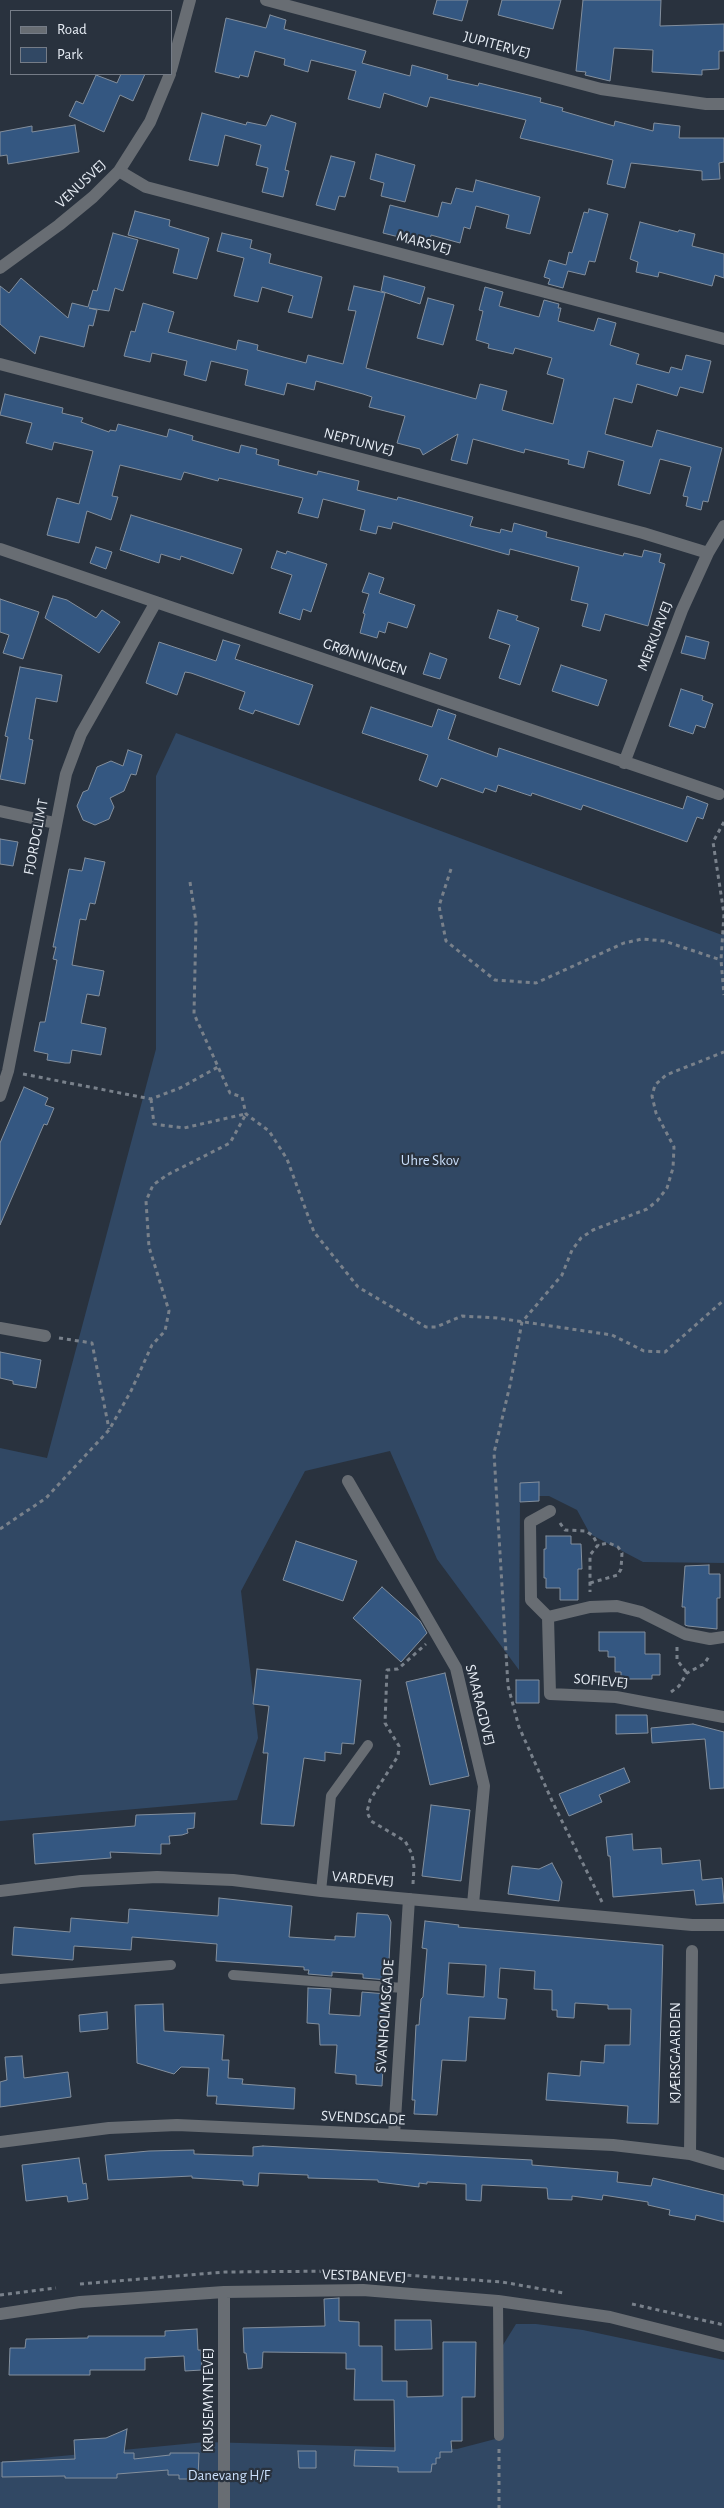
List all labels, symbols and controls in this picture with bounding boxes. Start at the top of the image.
legend [10,10,172,75]
text: Road [57,22,87,37]
street label: JUPITERVEJ [462,27,532,63]
text: Park [57,47,83,62]
street label: VENUSVEJ [52,156,110,212]
street label: MARSVEJ [395,227,453,259]
street label: NEPTUNVEJ [322,424,396,460]
street label: MERKURVEJ [633,599,677,673]
street label: GRØNNINGEN [321,634,409,680]
street label: FJORDGLIMT [20,797,52,877]
park label: Uhre Skov [401,1151,459,1169]
street label: SMARAGDVEJ [461,1662,499,1748]
street label: SOFIEVEJ [573,1670,629,1692]
street label: VARDEVEJ [331,1867,395,1891]
street label: SVANHOLMSGADE [372,1959,398,2073]
street label: KJÆRSGAARDEN [666,2002,684,2104]
street label: SVENDSGADE [320,2107,406,2129]
street label: VESTBANEVEJ [322,2266,406,2286]
street label: KRUSEMYNTEVEJ [199,2348,217,2452]
park label: Danevang H/F [188,2466,270,2484]

